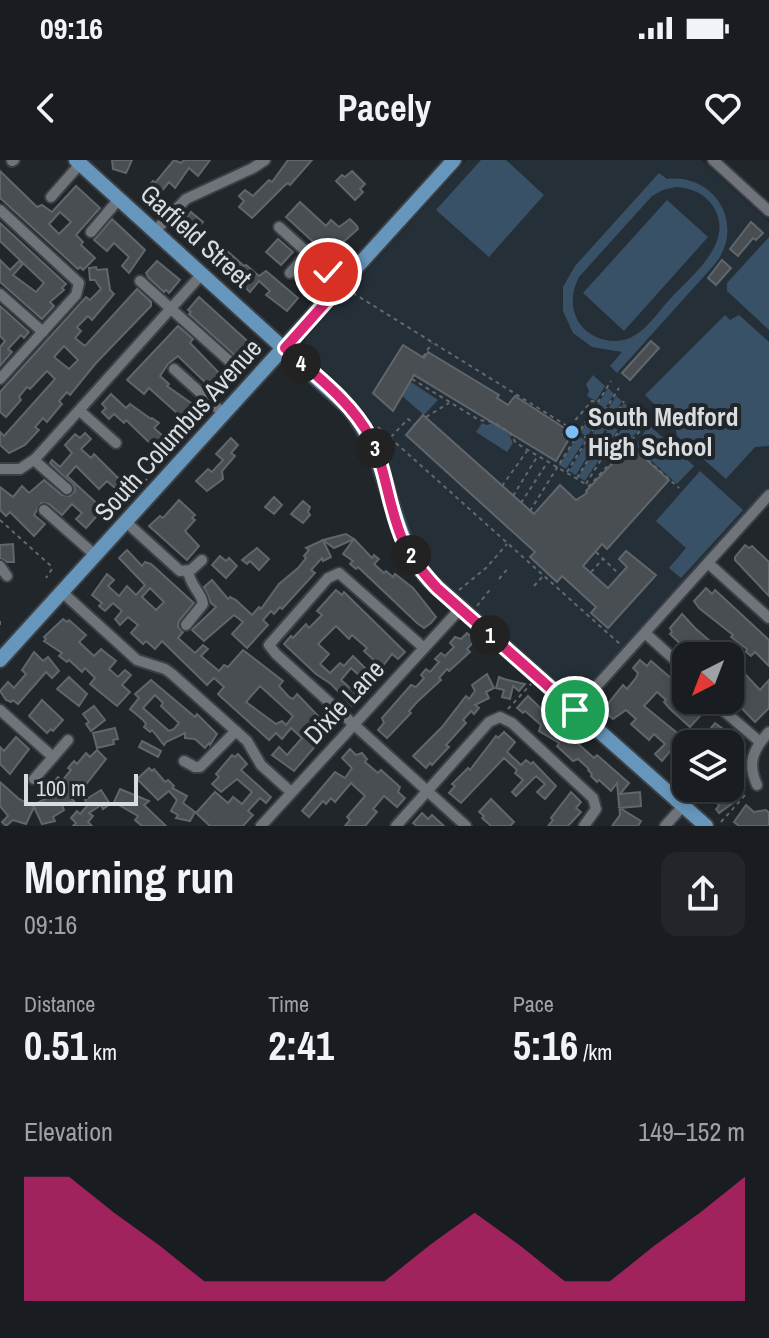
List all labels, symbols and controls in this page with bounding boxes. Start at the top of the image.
text: 09:16 [40,8,103,48]
text: Pacely [338,84,431,132]
icon: back [24,86,68,130]
icon: heart [701,86,745,130]
street label: Garfield Street [133,176,260,295]
pin [294,238,362,306]
icon: check [306,250,350,294]
street label: South Columbus Avenue [86,331,269,528]
pin: 4 [281,343,321,383]
text: 4 [296,348,306,378]
place label: South Medford High School [588,399,738,464]
marker: South Medford High School [563,423,581,441]
pin: 3 [355,428,395,468]
text: 3 [370,433,380,463]
pin: 2 [391,535,431,575]
text: 2 [406,540,416,570]
pin: 1 [470,615,510,655]
text: 1 [485,620,495,650]
north arrow [672,642,744,714]
map controls [672,642,744,802]
street label: Dixie Lane [296,652,392,751]
pin [541,676,609,744]
icon: arrive [553,688,597,732]
button: layers [672,730,744,802]
scale bar [24,770,138,806]
text: 100 m [36,773,86,803]
text: Morning run [24,847,234,907]
button: share [661,852,745,936]
text: 09:16 [24,907,77,942]
text: Distance [24,989,95,1019]
text: Time [268,989,309,1019]
text: Pace [513,989,554,1019]
text: 0.51 [24,1019,88,1072]
text: 2:41 [268,1019,334,1072]
text: 5:16 [513,1019,578,1072]
text: km [88,1037,117,1067]
text: /km [578,1037,612,1067]
text: Elevation [24,1114,113,1149]
text: 149–152 m [638,1114,745,1149]

